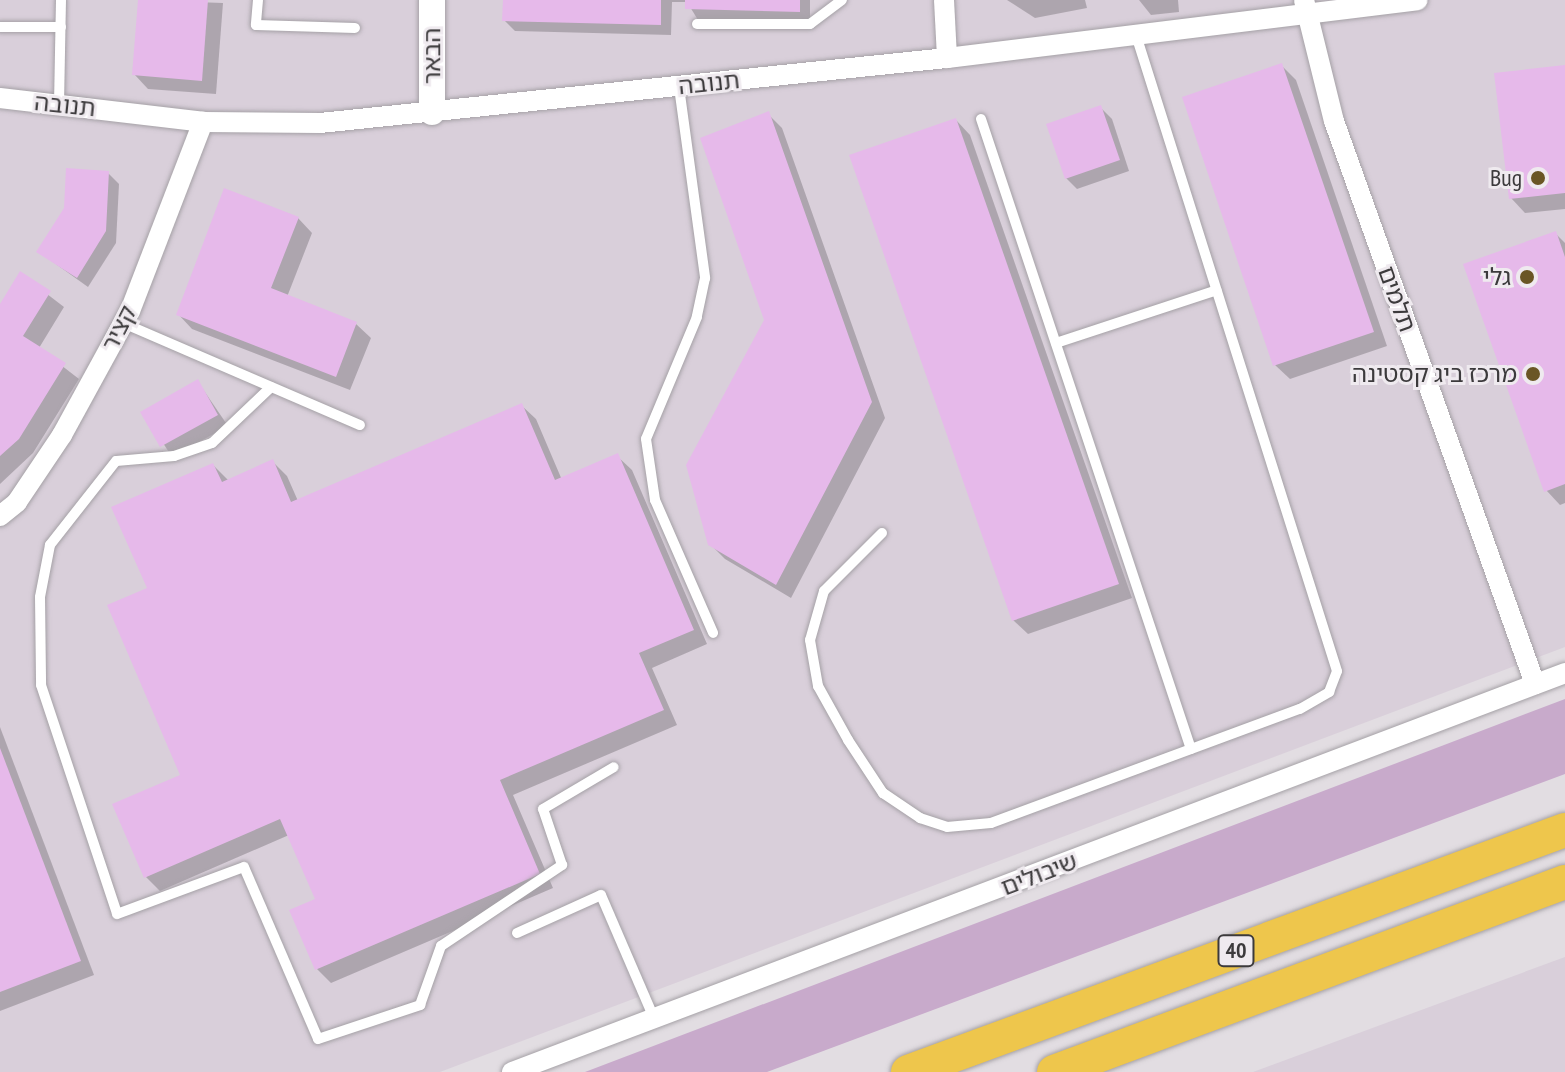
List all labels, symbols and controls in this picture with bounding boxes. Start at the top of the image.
street label: הבאר [418,28,446,84]
street label: תנובה [677,65,741,101]
street label: תנובה [33,87,97,123]
place label: Bug [1490,164,1522,192]
marker: Bug [1529,169,1547,187]
street label: תלמים [1372,262,1422,336]
place label: גלי [1483,263,1511,291]
marker: גלי [1518,268,1536,286]
street label: קציר [95,300,143,356]
place label: מרכז ביג קסטינה [1352,360,1517,388]
marker: מרכז ביג קסטינה [1524,365,1542,383]
street label: שיבולים [997,846,1081,902]
road number: 40 [1216,933,1256,969]

